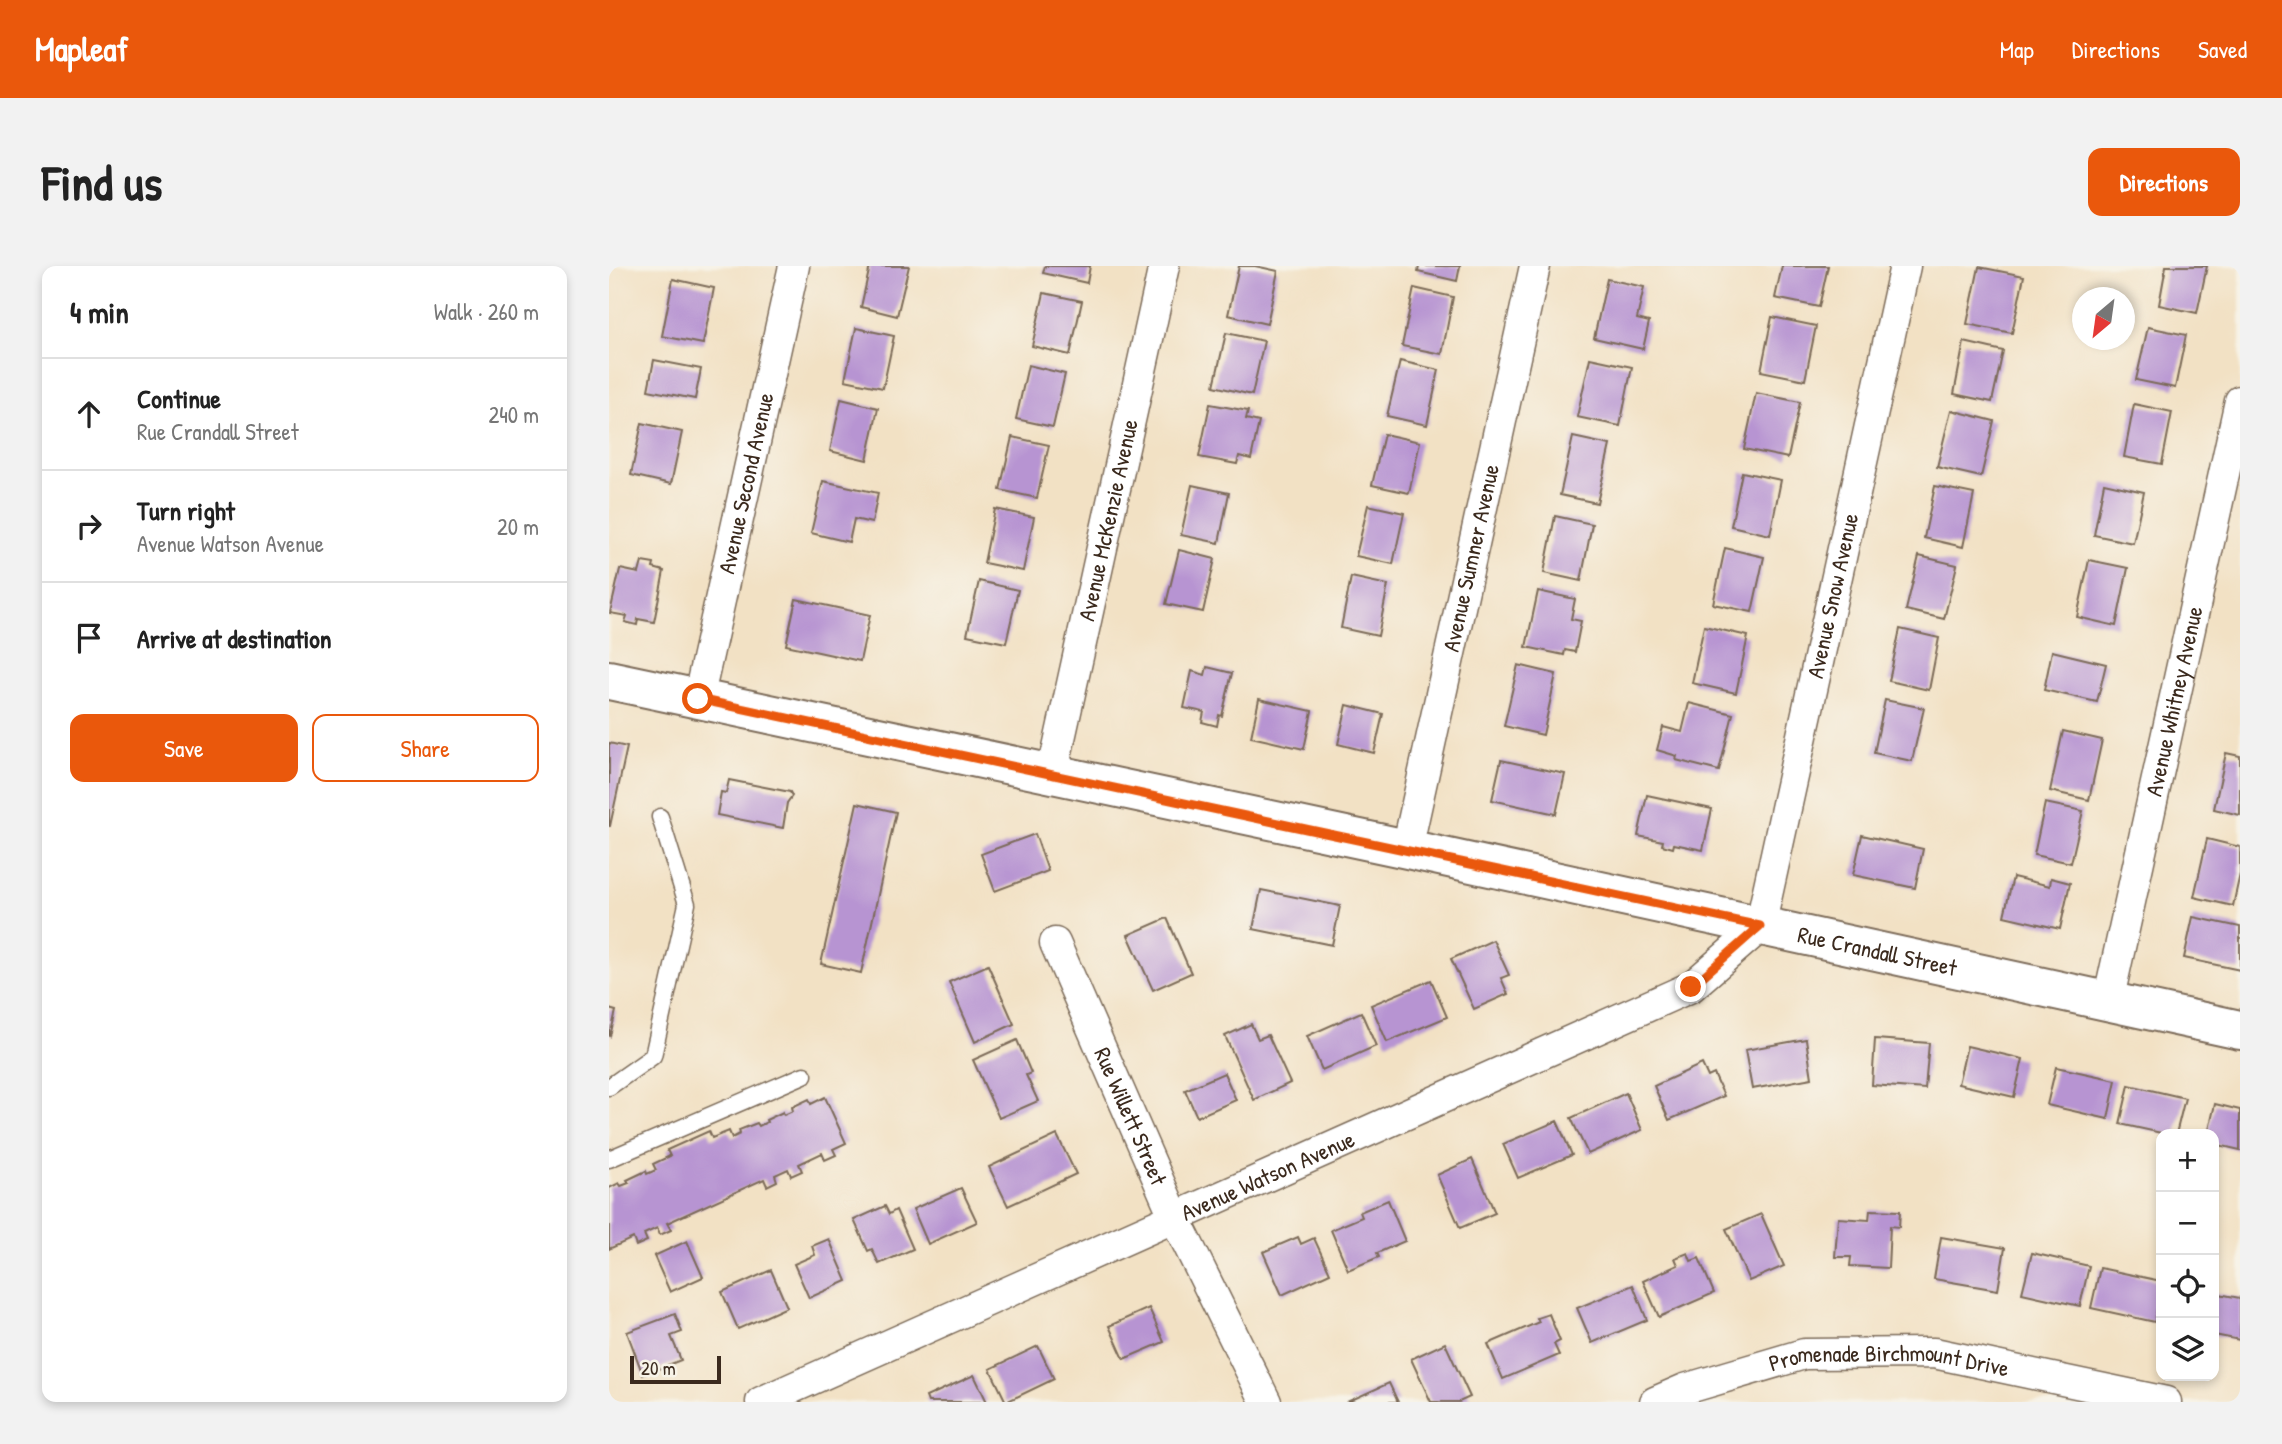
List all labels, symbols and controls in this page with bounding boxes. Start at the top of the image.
text: Mapleaf [35,27,128,71]
text: Map [2000,33,2034,65]
text: Directions [2072,33,2160,65]
text: Saved [2198,33,2247,65]
button: Directions [2088,148,2240,216]
text: Find us [42,149,162,215]
north arrow [2072,287,2135,350]
text: 4 min [70,292,129,332]
text: Walk · 260 m [434,296,539,327]
text: Continue [137,381,221,416]
street label: Avenue Second Avenue [710,390,781,577]
icon: ahead [70,395,108,433]
text: 240 m [488,399,539,430]
text: Rue Crandall Street [137,416,299,447]
street label: Avenue McKenzie Avenue [1070,416,1145,624]
street label: Avenue Sumner Avenue [1435,461,1506,654]
text: Turn right [137,493,235,528]
icon: right [70,507,108,545]
street label: Avenue Snow Avenue [1799,510,1865,681]
text: 20 m [497,511,539,542]
text: Avenue Watson Avenue [137,528,324,559]
street label: Avenue Whitney Avenue [2138,603,2209,799]
icon: arrive [70,619,108,657]
text: Arrive at destination [137,621,332,656]
route start [682,683,713,714]
button: Save [70,714,298,782]
button: Share [312,714,539,782]
street label: Rue Crandall Street [1795,918,1961,983]
route end [1675,971,1706,1002]
street label: Rue Willett Street [1087,1042,1175,1191]
street label: Avenue Watson Avenue [1176,1123,1359,1228]
map controls [2156,1129,2219,1381]
button: + [2156,1129,2219,1192]
button: − [2156,1192,2219,1255]
button: locate [2156,1255,2219,1318]
button: layers [2156,1318,2219,1381]
street label: Promenade Birchmount Drive [1765,1337,2012,1383]
scale bar [630,1353,721,1385]
text: 20 m [641,1355,676,1381]

